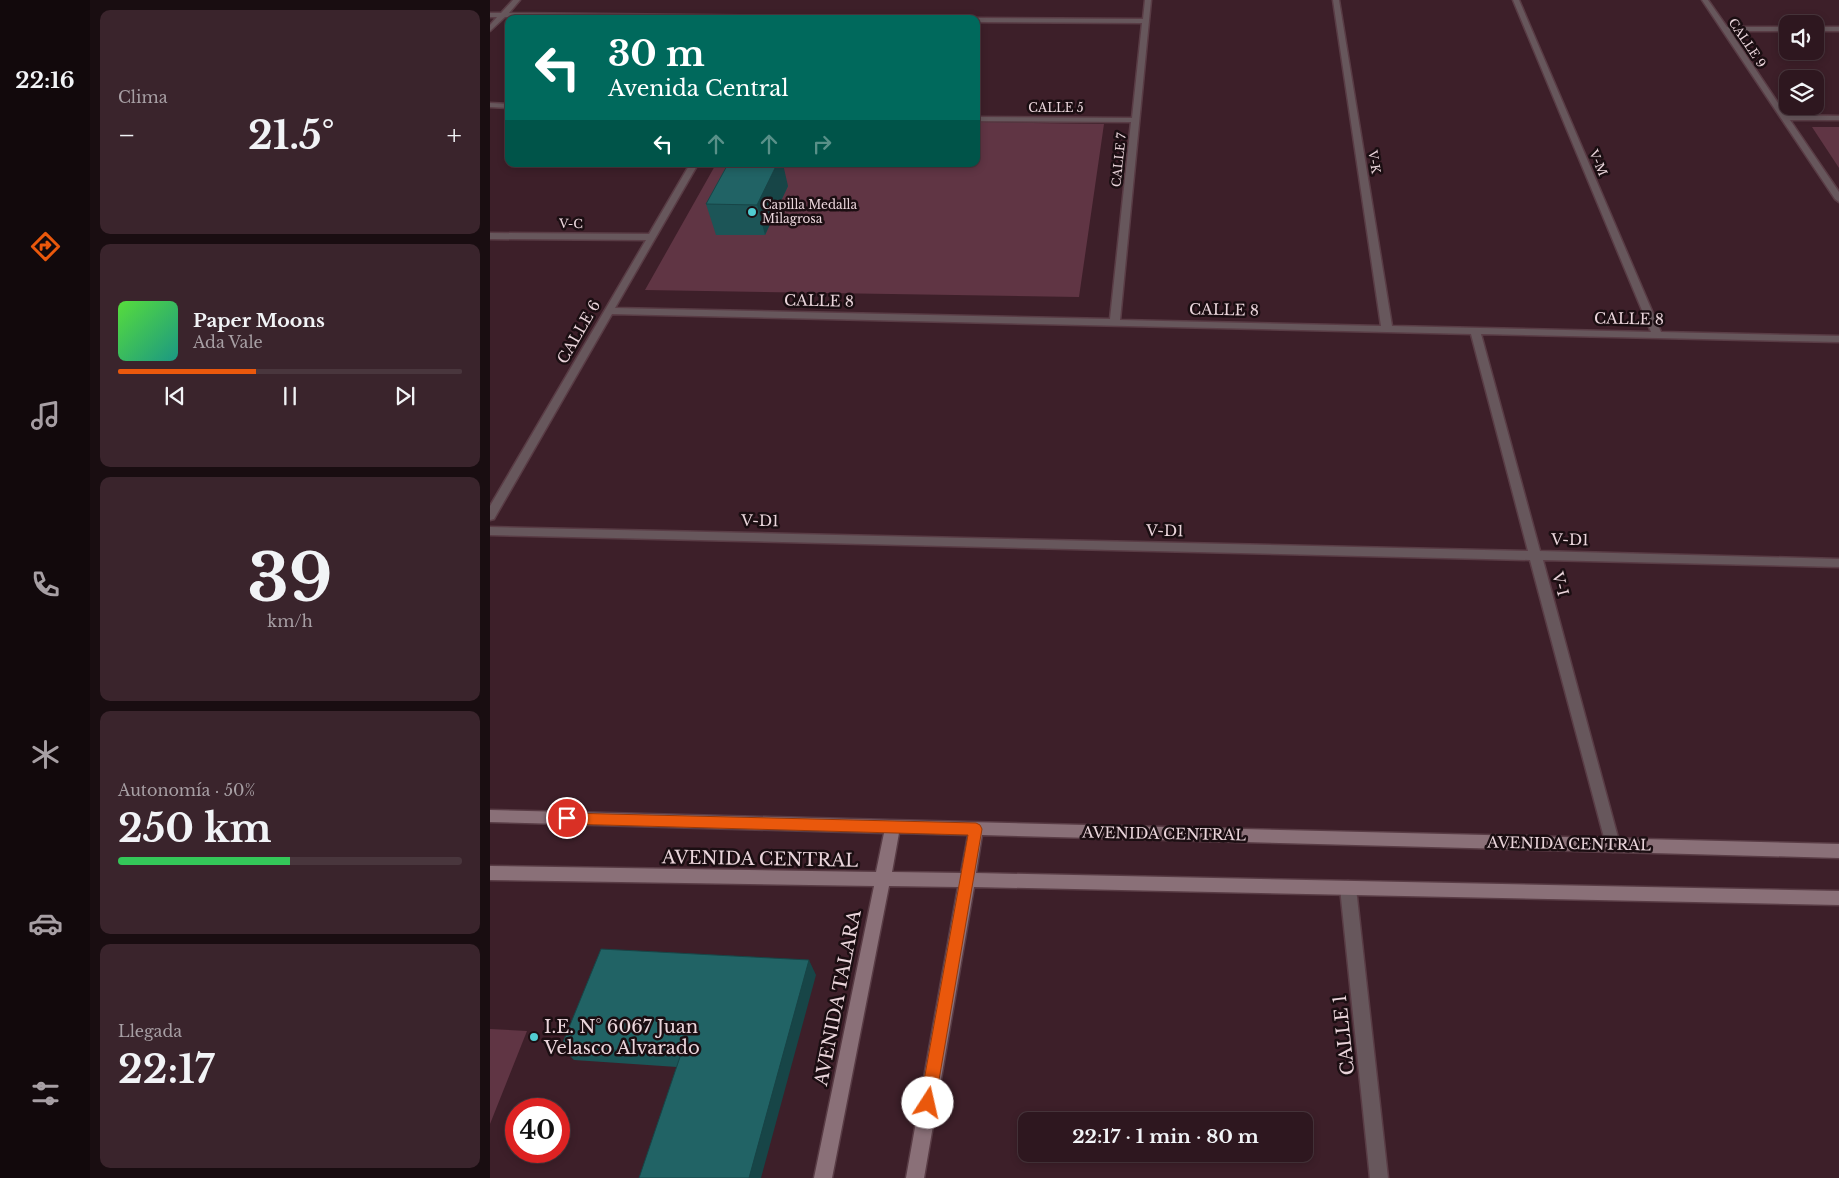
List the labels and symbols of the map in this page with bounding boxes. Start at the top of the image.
street label: CALLE 9 [1725,15,1769,70]
street label: CALLE 5 [1028,100,1084,115]
street label: CALLE 7 [1108,131,1129,188]
street label: V-M [1586,146,1611,178]
street label: V-K [1365,148,1384,175]
place label: Capilla Medalla Milagrosa [762,197,857,226]
marker: Capilla Medalla Milagrosa [746,206,758,218]
street label: V-C [558,216,583,231]
street label: CALLE 8 [784,290,854,311]
street label: CALLE 6 [553,297,604,367]
street label: CALLE 8 [1189,299,1259,320]
street label: CALLE 8 [1594,308,1664,329]
street label: V-D1 [740,511,779,530]
street label: V-D1 [1145,521,1184,540]
street label: V-D1 [1550,530,1589,549]
street label: V-I [1548,569,1573,598]
pin [546,797,588,839]
street label: AVENIDA CENTRAL [1081,823,1246,844]
street label: AVENIDA CENTRAL [1486,833,1651,854]
street label: AVENIDA CENTRAL [661,846,858,872]
street label: AVENIDA TALARA [810,907,866,1089]
street label: CALLE 1 [1329,994,1359,1076]
place label: I.E. N° 6067 Juan Velasco Alvarado [543,1016,700,1059]
marker: I.E. N° 6067 Juan Velasco Alvarado [528,1031,540,1043]
position arrow [901,1076,953,1128]
speed limit sign: 40 [505,1098,570,1163]

